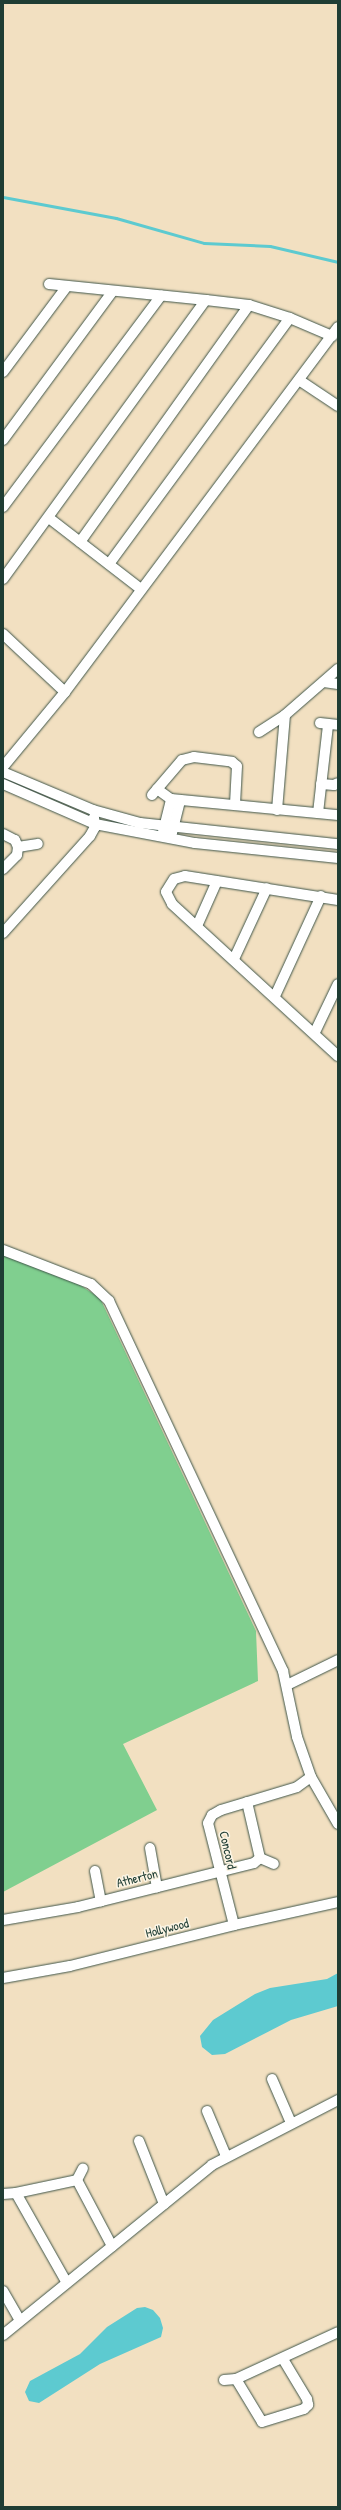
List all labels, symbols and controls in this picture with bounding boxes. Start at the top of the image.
street label: Concord [216,1829,240,1871]
street label: Atherton [115,1865,159,1891]
street label: Hollywood [144,1915,190,1941]

